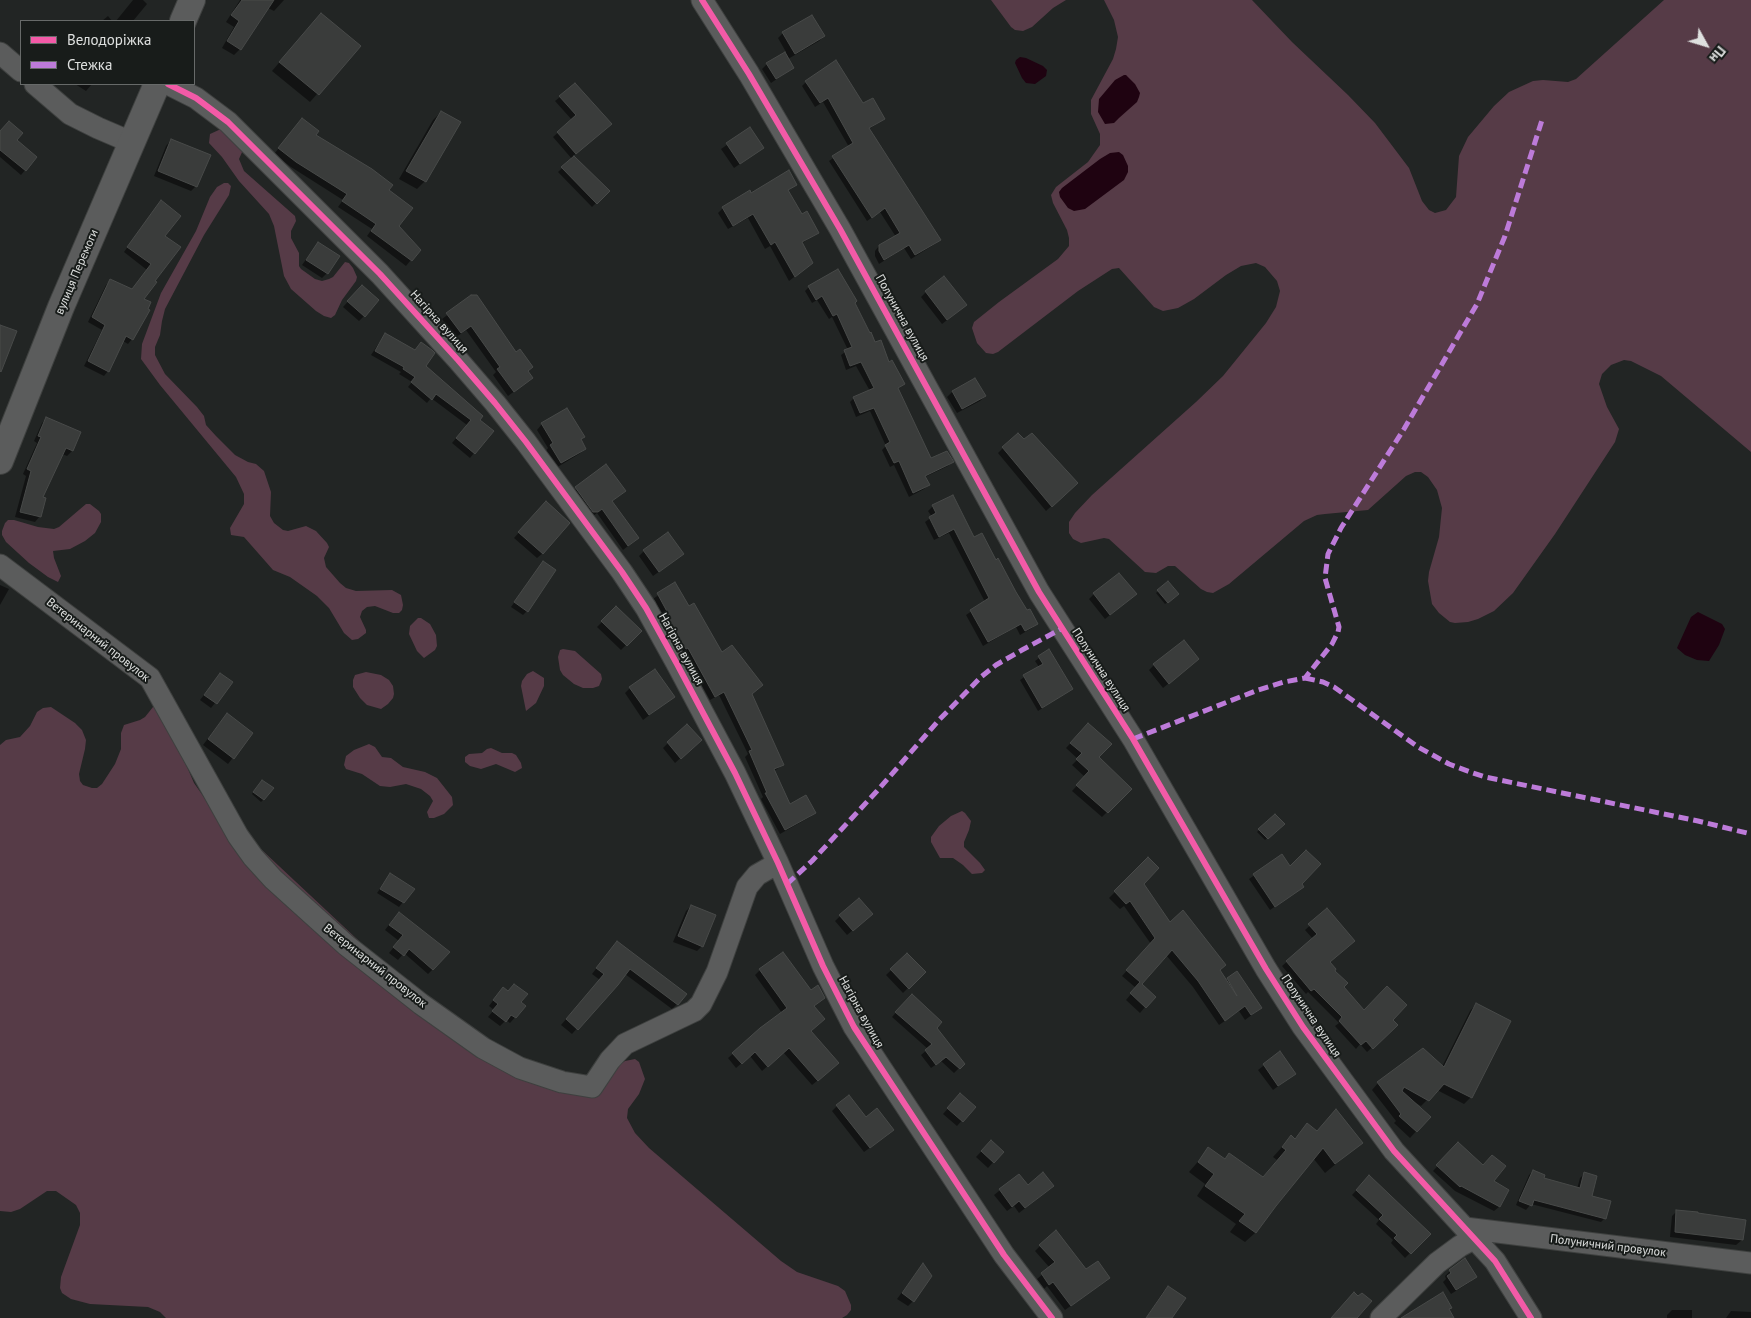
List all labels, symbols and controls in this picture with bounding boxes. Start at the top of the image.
legend [20,20,195,85]
north arrow [1681,20,1731,70]
text: Велодоріжка [67,30,151,49]
text: Пн [1705,42,1730,67]
text: Стежка [67,55,112,74]
street label: вулиця Перемоги [53,227,101,317]
street label: Полунична вулиця [872,272,932,364]
street label: Нагірна вулиця [407,287,471,357]
street label: Ветеринарний провулок [43,595,153,685]
street label: Нагірна вулиця [655,610,707,688]
street label: Полунична вулиця [1069,626,1133,714]
street label: Ветеринарний провулок [320,921,430,1011]
street label: Полунична вулиця [1278,972,1344,1060]
street label: Нагірна вулиця [835,973,887,1051]
street label: Полуничний провулок [1549,1232,1667,1260]

